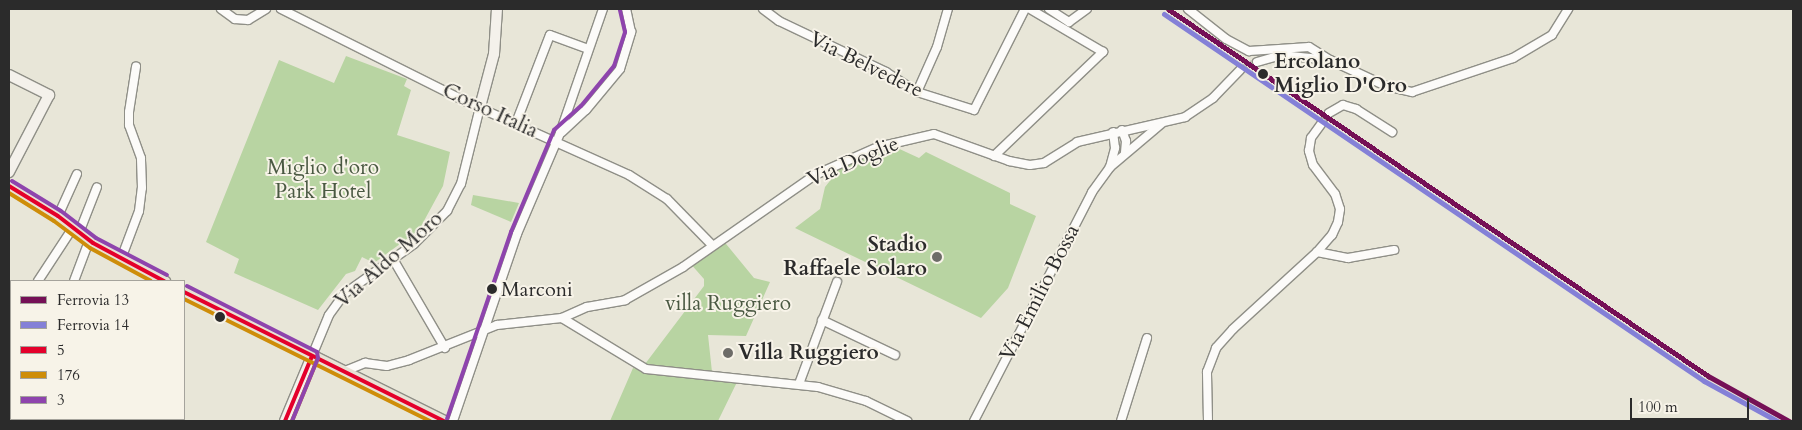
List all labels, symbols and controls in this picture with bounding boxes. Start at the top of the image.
street label: Via Belvedere [805,27,927,103]
place label: Ercolano Miglio D'Oro [1274,49,1407,99]
marker: Ercolano Miglio D'Oro [1256,67,1270,81]
street label: Corso Italia [438,78,542,144]
street label: Via Doglie [803,131,903,193]
park label: Miglio d'oro Park Hotel [267,155,379,205]
street label: Via Aldo Moro [330,206,448,314]
street label: Via Emilio Bossa [995,221,1085,365]
place label: Stadio Raffaele Solaro [783,232,927,282]
marker: Stadio Raffaele Solaro [931,251,943,263]
place label: Marconi [501,277,573,301]
legend [10,280,185,420]
marker: Marconi [487,284,497,294]
text: Ferrovia 13 [57,290,129,310]
park label: villa Ruggiero [665,291,791,317]
unlabelled marker [215,312,225,322]
text: Ferrovia 14 [57,315,129,335]
text: 5 [57,340,65,360]
place label: Villa Ruggiero [738,340,879,366]
marker: Villa Ruggiero [722,347,734,359]
text: 176 [57,365,80,385]
scale bar [1632,388,1751,420]
text: 3 [57,390,65,410]
text: 100 m [1638,397,1678,417]

